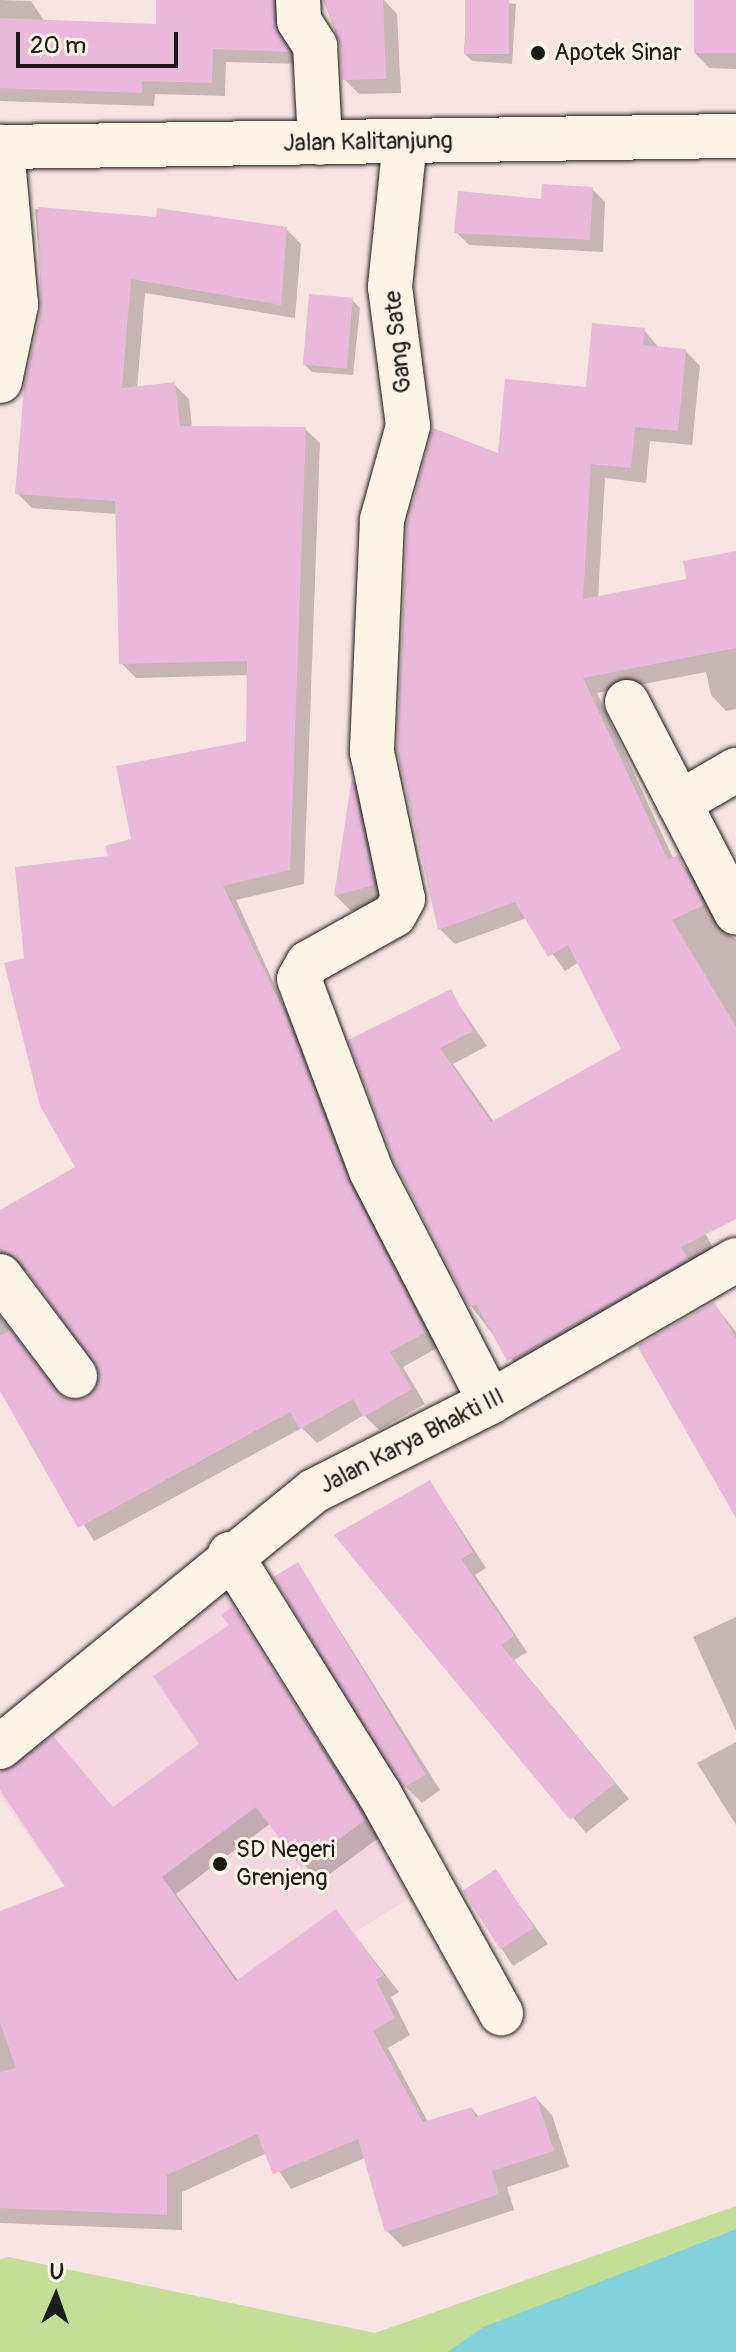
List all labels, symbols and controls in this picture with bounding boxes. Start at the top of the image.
scale bar [20,16,182,66]
text: 20 m [30,31,86,60]
place label: Apotek Sinar [554,39,682,67]
marker: Apotek Sinar [529,44,547,62]
street label: Jalan Kalitanjung [283,126,453,158]
street label: Gang Sate [378,289,418,395]
street label: Jalan Karya Bhakti III [315,1382,509,1500]
place label: SD Negeri Grenjeng [236,1836,335,1892]
marker: SD Negeri Grenjeng [211,1855,229,1873]
north arrow [16,2256,96,2336]
text: U [49,2258,65,2286]

